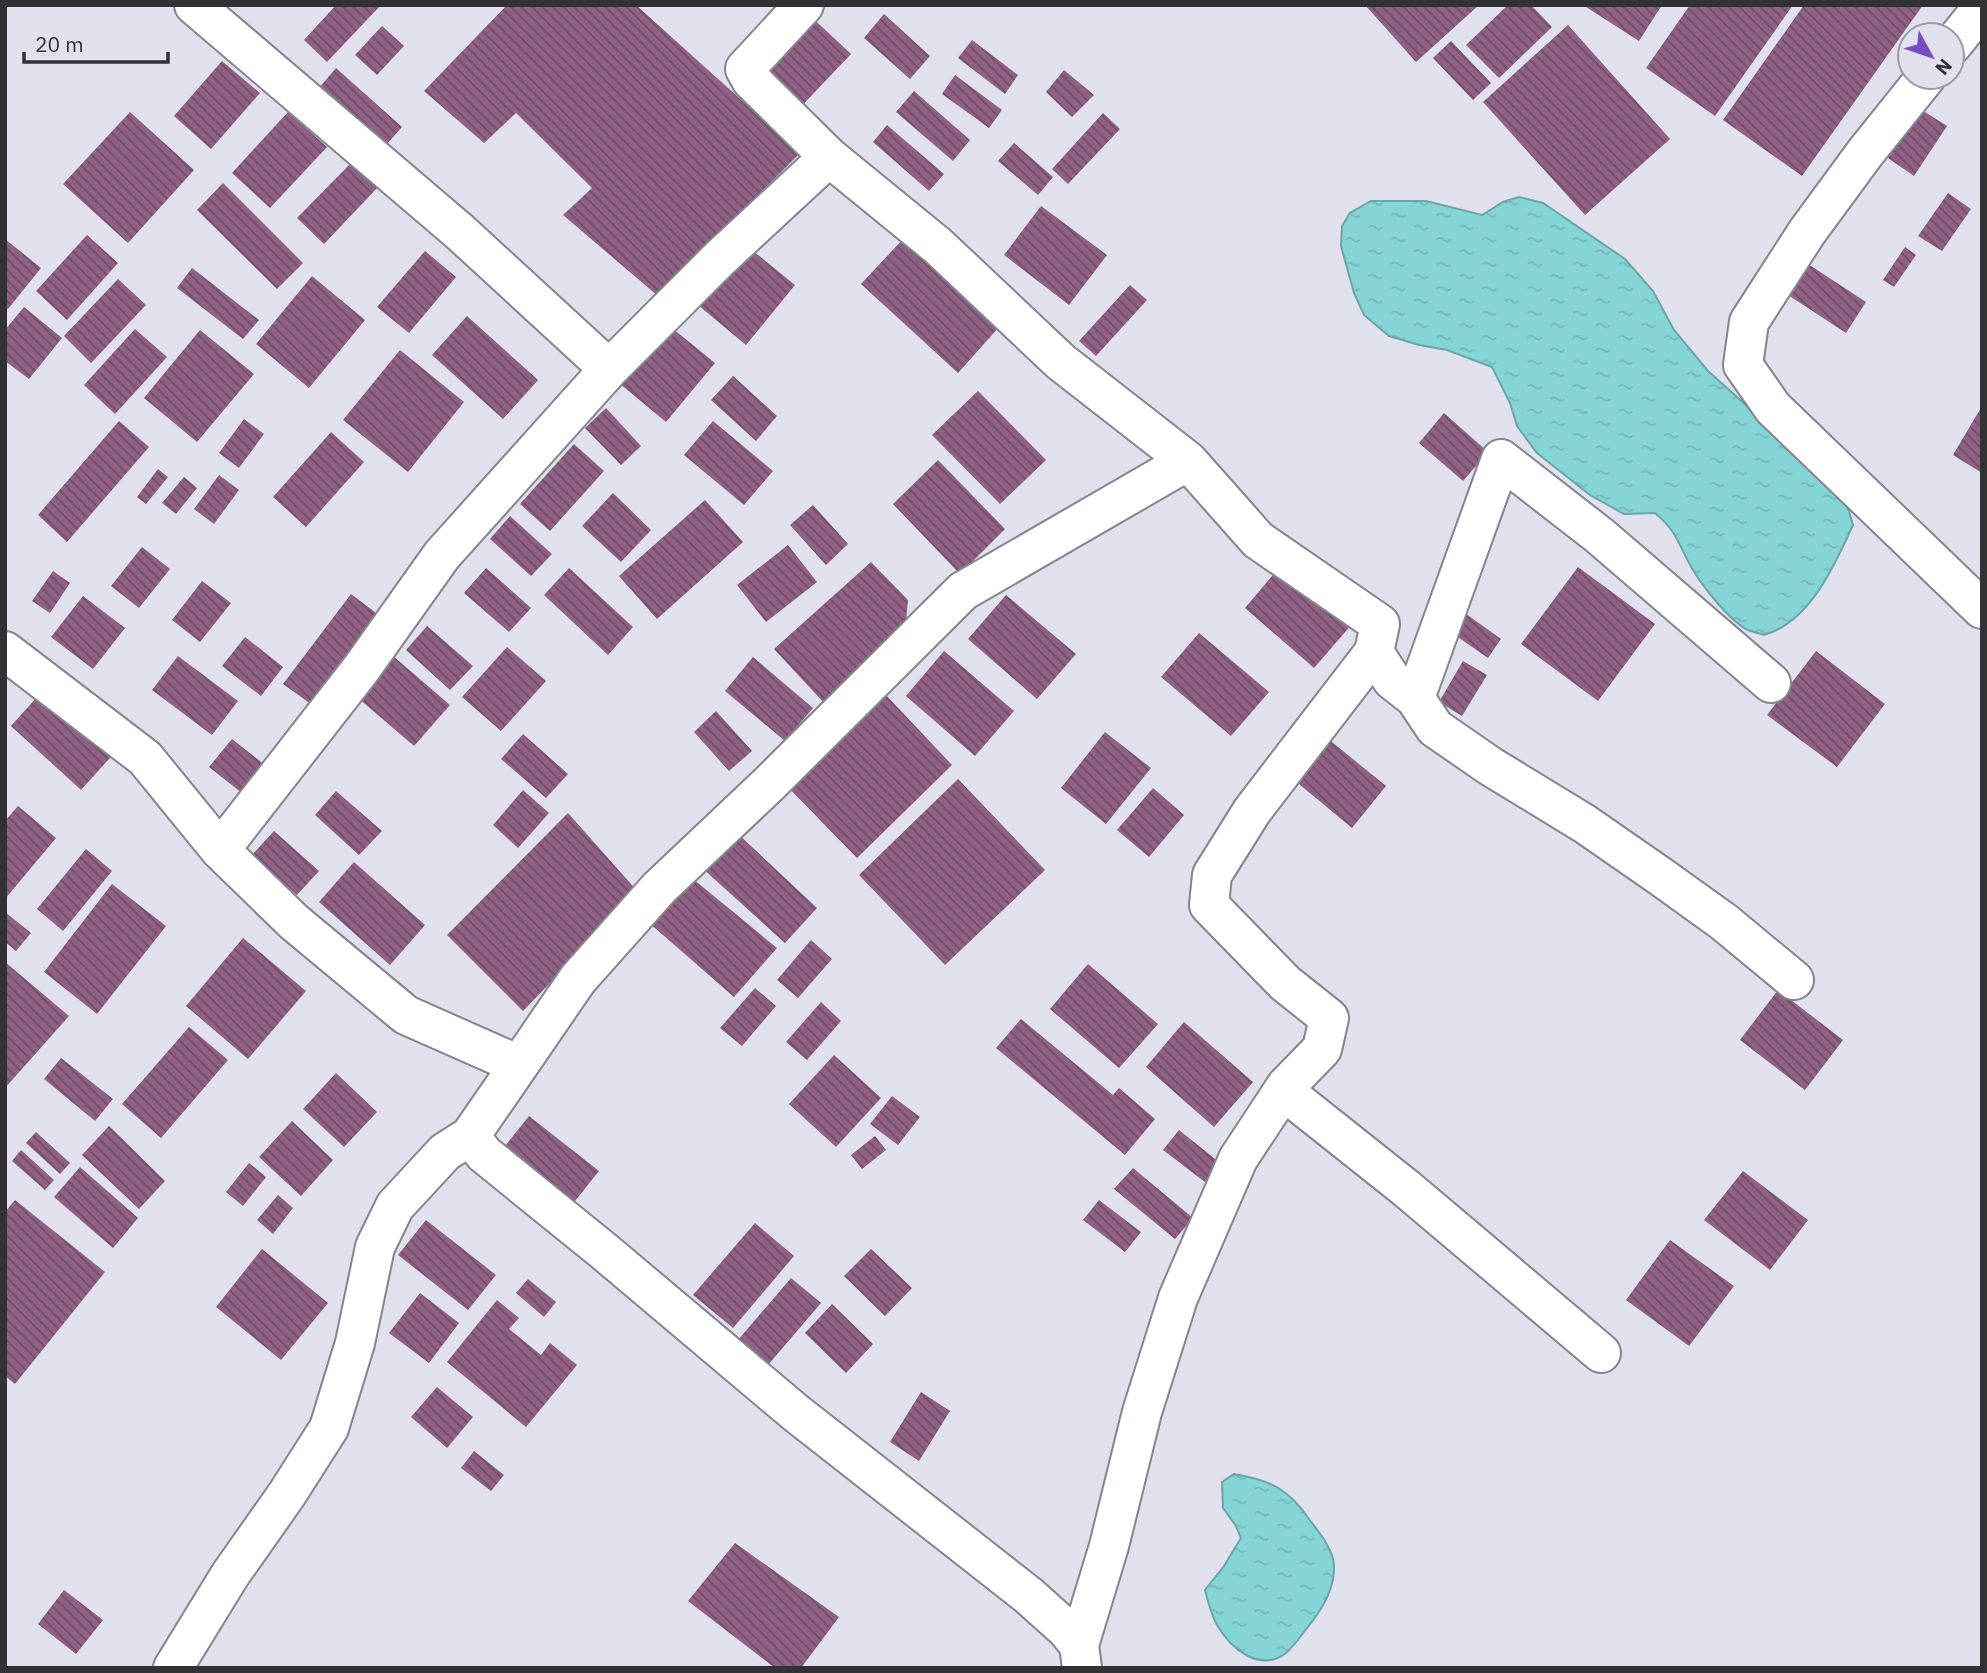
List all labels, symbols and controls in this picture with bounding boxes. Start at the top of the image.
scale bar [24,21,168,65]
north arrow [1896,21,1966,91]
text: 20 m [35,30,84,58]
text: N [1930,54,1958,80]

